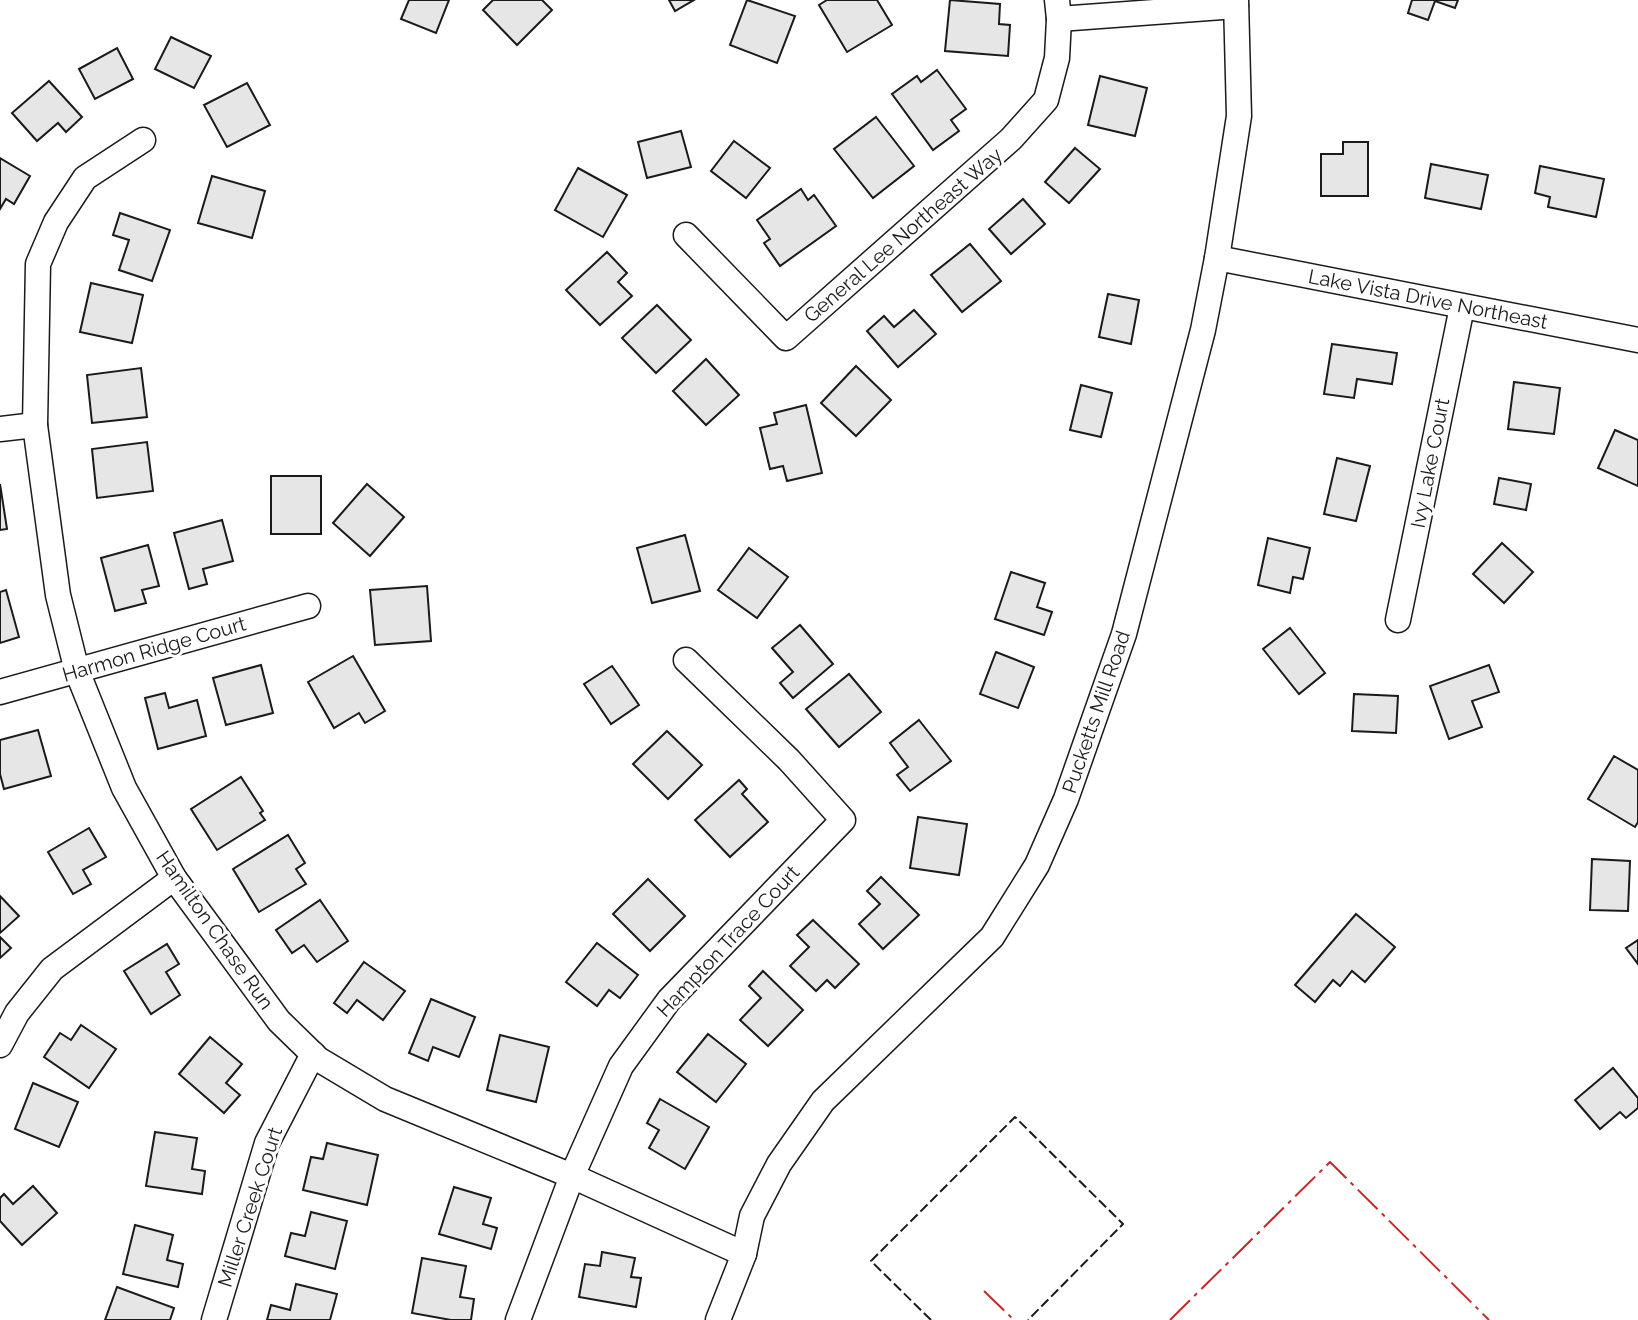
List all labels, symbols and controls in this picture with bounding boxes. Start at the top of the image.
street label: General Lee Northeast Way [799,142,1007,328]
street label: Lake Vista Drive Northeast [1306,264,1550,334]
street label: Ivy Lake Court [1406,396,1454,530]
street label: Harmon Ridge Court [59,611,249,687]
street label: Pucketts Mill Road [1057,628,1135,796]
street label: Hamilton Chase Run [151,846,279,1014]
street label: Hampton Trace Court [652,860,804,1022]
street label: Miller Creek Court [213,1124,287,1290]

